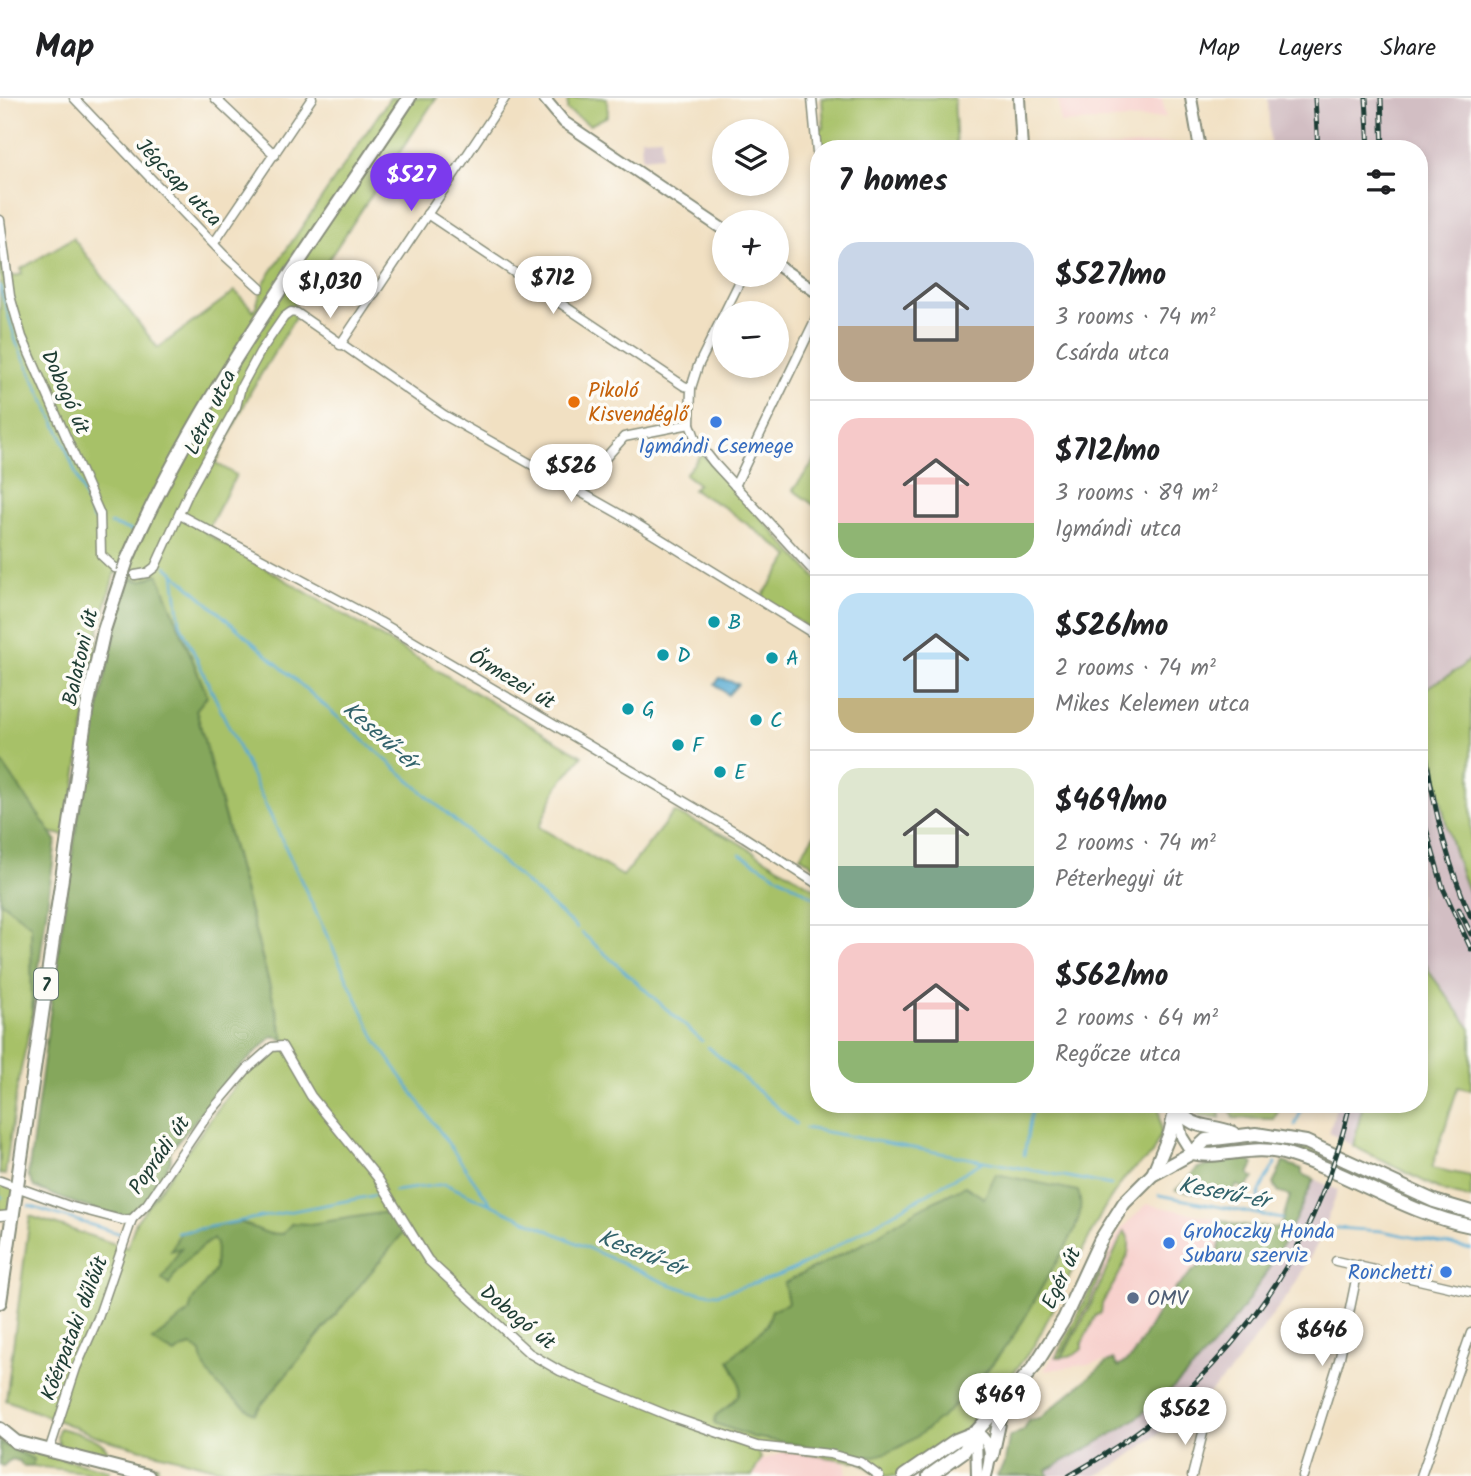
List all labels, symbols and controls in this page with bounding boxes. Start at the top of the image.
text: Map [35,22,95,75]
text: Map [1198,29,1240,68]
text: Layers [1278,29,1342,68]
text: Share [1380,29,1436,68]
map controls [712,119,789,378]
button: layers [712,119,789,196]
street label: Jégcsap utca [127,131,229,235]
pin: $527 [370,153,452,213]
text: $527 [386,158,436,194]
text: 7 homes [838,158,948,206]
icon: filters [1362,163,1400,201]
button: + [712,210,789,287]
text: $527/mo [1055,252,1166,300]
pin: $712 [512,256,594,316]
pin: $1,030 [273,260,387,320]
text: $712 [531,261,575,297]
text: $1,030 [299,265,361,301]
icon: home [894,270,978,354]
text: 3 rooms · 74 m² [1055,300,1216,336]
button: − [712,301,789,378]
text: Csárda utca [1055,336,1170,372]
street label: Dobogó út [31,345,98,441]
street label: Létra utca [176,364,246,461]
place label: Pikoló Kisvendéglő [588,375,690,432]
marker: Pikoló Kisvendéglő [566,394,582,410]
marker: Igmándi Csemege [708,414,724,430]
text: $712/mo [1055,428,1160,476]
place label: Igmándi Csemege [639,431,794,464]
pin: $526 [530,444,612,504]
icon: home [894,446,978,530]
text: $526 [545,449,597,485]
text: 3 rooms · 89 m² [1055,476,1218,512]
text: Igmándi utca [1055,512,1182,548]
text: $526/mo [1055,603,1168,651]
street label: Balatoni út [54,605,109,709]
place label: B [728,607,741,640]
marker: B [706,614,722,630]
icon: home [894,621,978,705]
place label: D [677,640,691,673]
street label: Őrmezei út [461,641,562,720]
place label: A [786,643,799,676]
marker: D [655,647,671,663]
marker: A [764,650,780,666]
text: 2 rooms · 74 m² [1055,651,1216,687]
text: Mikes Kelemen utca [1055,687,1250,723]
water label: Keserű-ér [334,693,429,783]
place label: G [642,694,655,727]
marker: G [620,701,636,717]
place label: C [770,705,783,738]
marker: C [748,712,764,728]
place label: F [692,730,705,763]
marker: F [670,737,686,753]
place label: E [734,757,747,790]
marker: E [712,764,728,780]
text: $469/mo [1055,778,1167,826]
icon: home [894,796,978,880]
text: 2 rooms · 74 m² [1055,826,1216,862]
text: Péterhegyi út [1055,862,1183,898]
text: $562/mo [1055,953,1168,1001]
road number: 7 [34,968,58,1000]
icon: home [894,971,978,1055]
text: 2 rooms · 64 m² [1055,1001,1218,1037]
text: Regőcze utca [1055,1037,1181,1073]
street label: Poprádi út [121,1109,200,1202]
water label: Keserű-ér [1176,1168,1276,1221]
place label: Grohoczky Honda Subaru szerviz [1183,1216,1335,1273]
water label: Keserű-ér [592,1220,694,1289]
marker: Grohoczky Honda Subaru szerviz [1161,1235,1177,1251]
street label: Egér út [1034,1241,1091,1315]
street label: Kőérpataki dűlőút [33,1251,118,1406]
place label: Ronchetti [1348,1257,1433,1290]
marker: Ronchetti [1438,1264,1454,1280]
street label: Dobogó út [472,1277,563,1360]
place label: OMV [1147,1283,1189,1316]
marker: OMV [1125,1290,1141,1306]
pin: $646 [1281,1308,1363,1368]
text: $646 [1296,1313,1348,1349]
pin: $469 [959,1374,1041,1433]
text: $469 [975,1378,1025,1414]
pin: $562 [1144,1388,1226,1447]
text: $562 [1159,1392,1211,1428]

